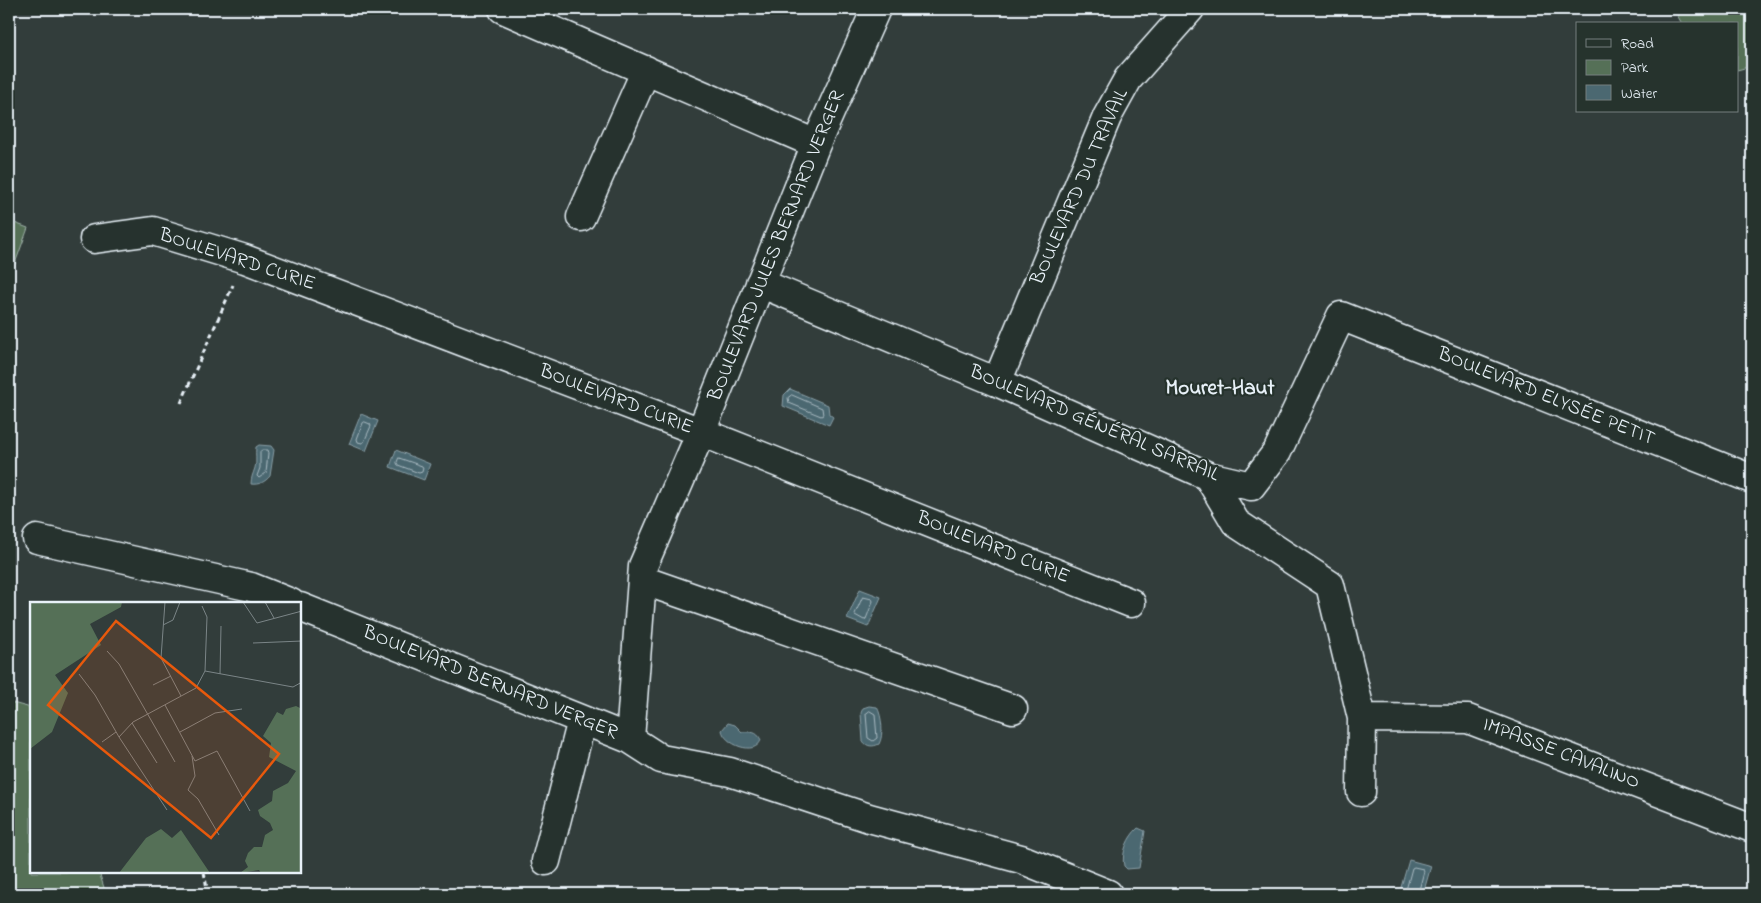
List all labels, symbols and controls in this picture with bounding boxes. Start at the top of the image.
legend [1576,22,1738,112]
text: Road [1621,33,1654,55]
text: Park [1621,57,1649,79]
text: Water [1621,83,1657,105]
street label: BOULEVARD DU TRAVAIL [1023,84,1137,291]
street label: BOULEVARD JULES BERNARD VERGER [701,85,853,407]
street label: BOULEVARD CURIE [154,221,319,299]
street label: BOULEVARD ELYSÉE PETIT [1432,340,1659,454]
street label: BOULEVARD CURIE [534,357,697,443]
street label: BOULEVARD GÉNÉRAL SARRAIL [964,358,1224,490]
district label: Mouret-Haut [1165,374,1275,404]
street label: BOULEVARD CURIE [911,504,1074,592]
inset map [30,602,301,873]
street label: BOULEVARD BERNARD VERGER [357,618,623,748]
street label: IMPASSE CAVALINO [1478,711,1644,797]

